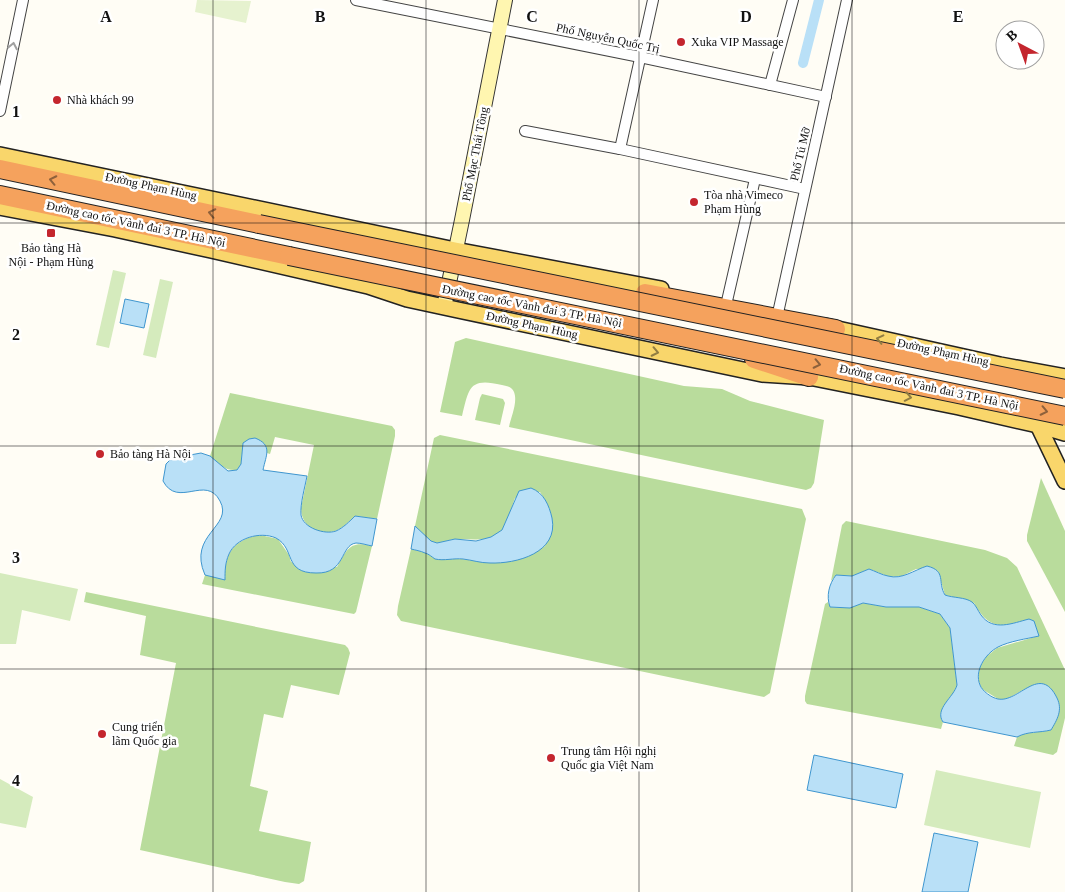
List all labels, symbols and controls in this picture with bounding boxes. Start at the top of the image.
text: A [100,8,112,25]
text: B [315,8,326,25]
text: C [526,8,538,25]
text: D [740,8,752,25]
text: E [953,8,963,25]
street label: Phố Nguyễn Quốc Trị [555,20,662,56]
north arrow [995,20,1045,70]
text: B [1003,27,1020,44]
place label: Xuka VIP Massage [691,35,784,49]
marker: Xuka VIP Massage [675,36,687,48]
one-way arrow [8,42,18,51]
place label: Nhà khách 99 [67,93,134,107]
marker: Nhà khách 99 [51,94,63,106]
text: 1 [12,103,20,120]
street label: Phố Mạc Thái Tông [459,106,491,202]
street label: Phố Tú Mỡ [787,125,813,182]
street label: Đường Phạm Hùng [104,169,198,203]
one-way arrow [48,175,57,186]
place label: Tòa nhà Vimeco Phạm Hùng [704,188,783,216]
marker: Tòa nhà Vimeco Phạm Hùng [688,196,700,208]
street label: Đường cao tốc Vành đai 3 TP. Hà Nội [45,198,227,250]
one-way arrow [207,208,216,219]
marker: Bảo tàng Hà Nội - Phạm Hùng [45,227,57,239]
place label: Bảo tàng Hà Nội - Phạm Hùng [9,241,94,269]
street label: Đường cao tốc Vành đai 3 TP. Hà Nội [441,282,624,330]
street label: Đường Phạm Hùng [485,308,579,342]
text: 2 [12,326,20,343]
one-way arrow [876,334,885,344]
street label: Đường Phạm Hùng [896,335,990,369]
one-way arrow [651,346,660,356]
one-way arrow [812,358,821,369]
street label: Đường cao tốc Vành đai 3 TP. Hà Nội [838,361,1020,413]
one-way arrow [903,391,912,402]
one-way arrow [1040,406,1049,416]
place label: Bảo tàng Hà Nội [110,447,192,461]
marker: Bảo tàng Hà Nội [94,448,106,460]
text: 3 [12,549,20,566]
place label: Cung triển lãm Quốc gia [112,720,177,748]
marker: Cung triển lãm Quốc gia [96,728,108,740]
place label: Trung tâm Hội nghị Quốc gia Việt Nam [561,744,657,772]
marker: Trung tâm Hội nghị Quốc gia Việt Nam [545,752,557,764]
text: 4 [12,772,20,789]

